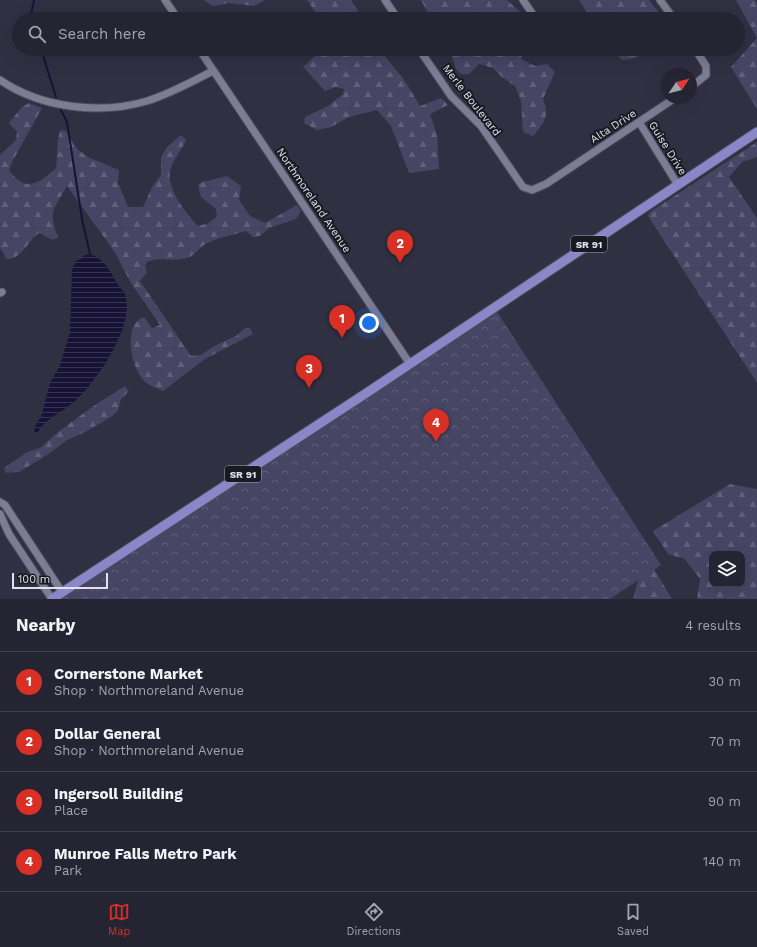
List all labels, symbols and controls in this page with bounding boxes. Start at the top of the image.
search box [12,12,745,56]
icon: search [26,23,48,45]
text: Search here [58,25,146,43]
street label: Merle Boulevard [440,62,503,138]
north arrow [661,68,697,104]
street label: Alta Drive [588,107,639,146]
street label: Guise Drive [646,119,689,178]
street label: Northmoreland Avenue [274,145,353,255]
pin: 2 [387,230,413,263]
road number: SR 91 [571,236,607,252]
pin: 1 [329,305,355,338]
your location [359,313,379,333]
pin: 3 [296,355,322,388]
pin: 4 [423,409,449,442]
road number: SR 91 [225,466,261,482]
map controls [709,551,745,587]
button: layers [709,551,745,587]
scale bar [12,571,108,590]
text: 100 m [18,573,50,586]
text: Nearby [16,615,75,635]
text: 4 results [685,618,741,633]
text: Cornerstone Market [54,665,203,683]
text: 1 [26,674,32,689]
text: 30 m [709,674,741,689]
text: Shop · Northmoreland Avenue [54,683,244,698]
text: Dollar General [54,725,160,743]
text: 2 [25,734,33,749]
text: 70 m [709,734,741,749]
text: Shop · Northmoreland Avenue [54,743,244,758]
text: Ingersoll Building [54,785,183,803]
text: 3 [25,794,33,809]
text: 90 m [708,794,741,809]
text: Place [54,803,88,818]
text: Munroe Falls Metro Park [54,845,237,863]
text: 4 [25,854,33,869]
text: 140 m [703,854,741,869]
text: Park [54,863,82,878]
tab: Map [108,901,130,938]
tab: Directions [347,901,401,938]
tab: Saved [617,901,649,938]

